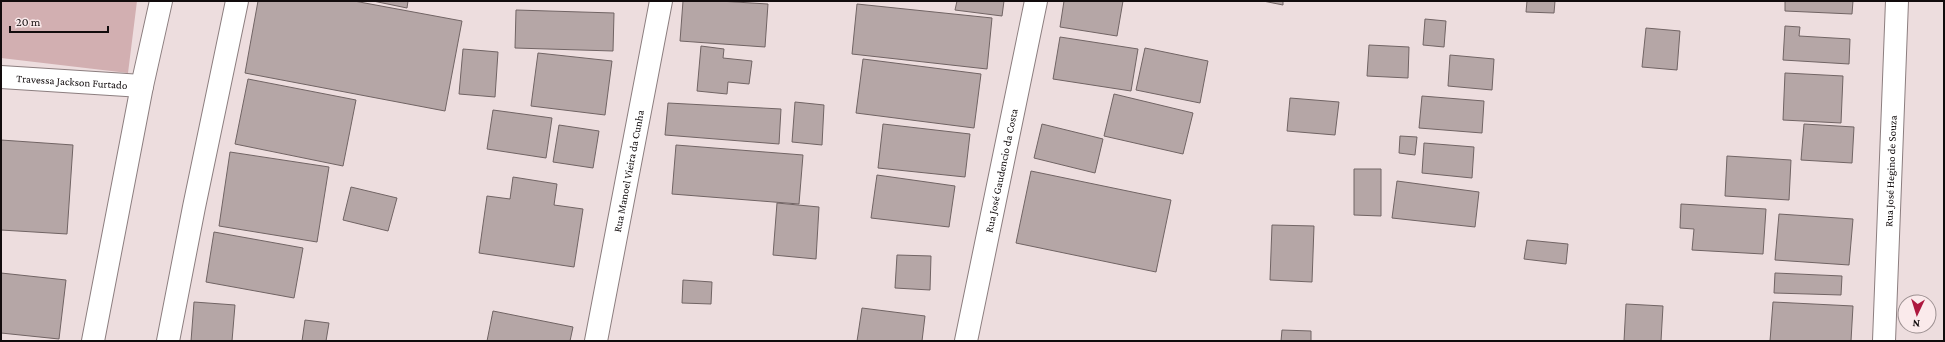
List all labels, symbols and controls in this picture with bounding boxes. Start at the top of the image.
scale bar [10,8,108,34]
text: 20 m [16,15,41,29]
street label: Travessa Jackson Furtado [16,72,128,91]
street label: Rua José Gaudencio da Costa [982,108,1020,234]
street label: Rua Manoel Vieira da Cunha [611,109,646,233]
street label: Rua José Hegino de Souza [1882,115,1899,227]
north arrow [1897,294,1937,334]
text: N [1912,318,1920,330]

